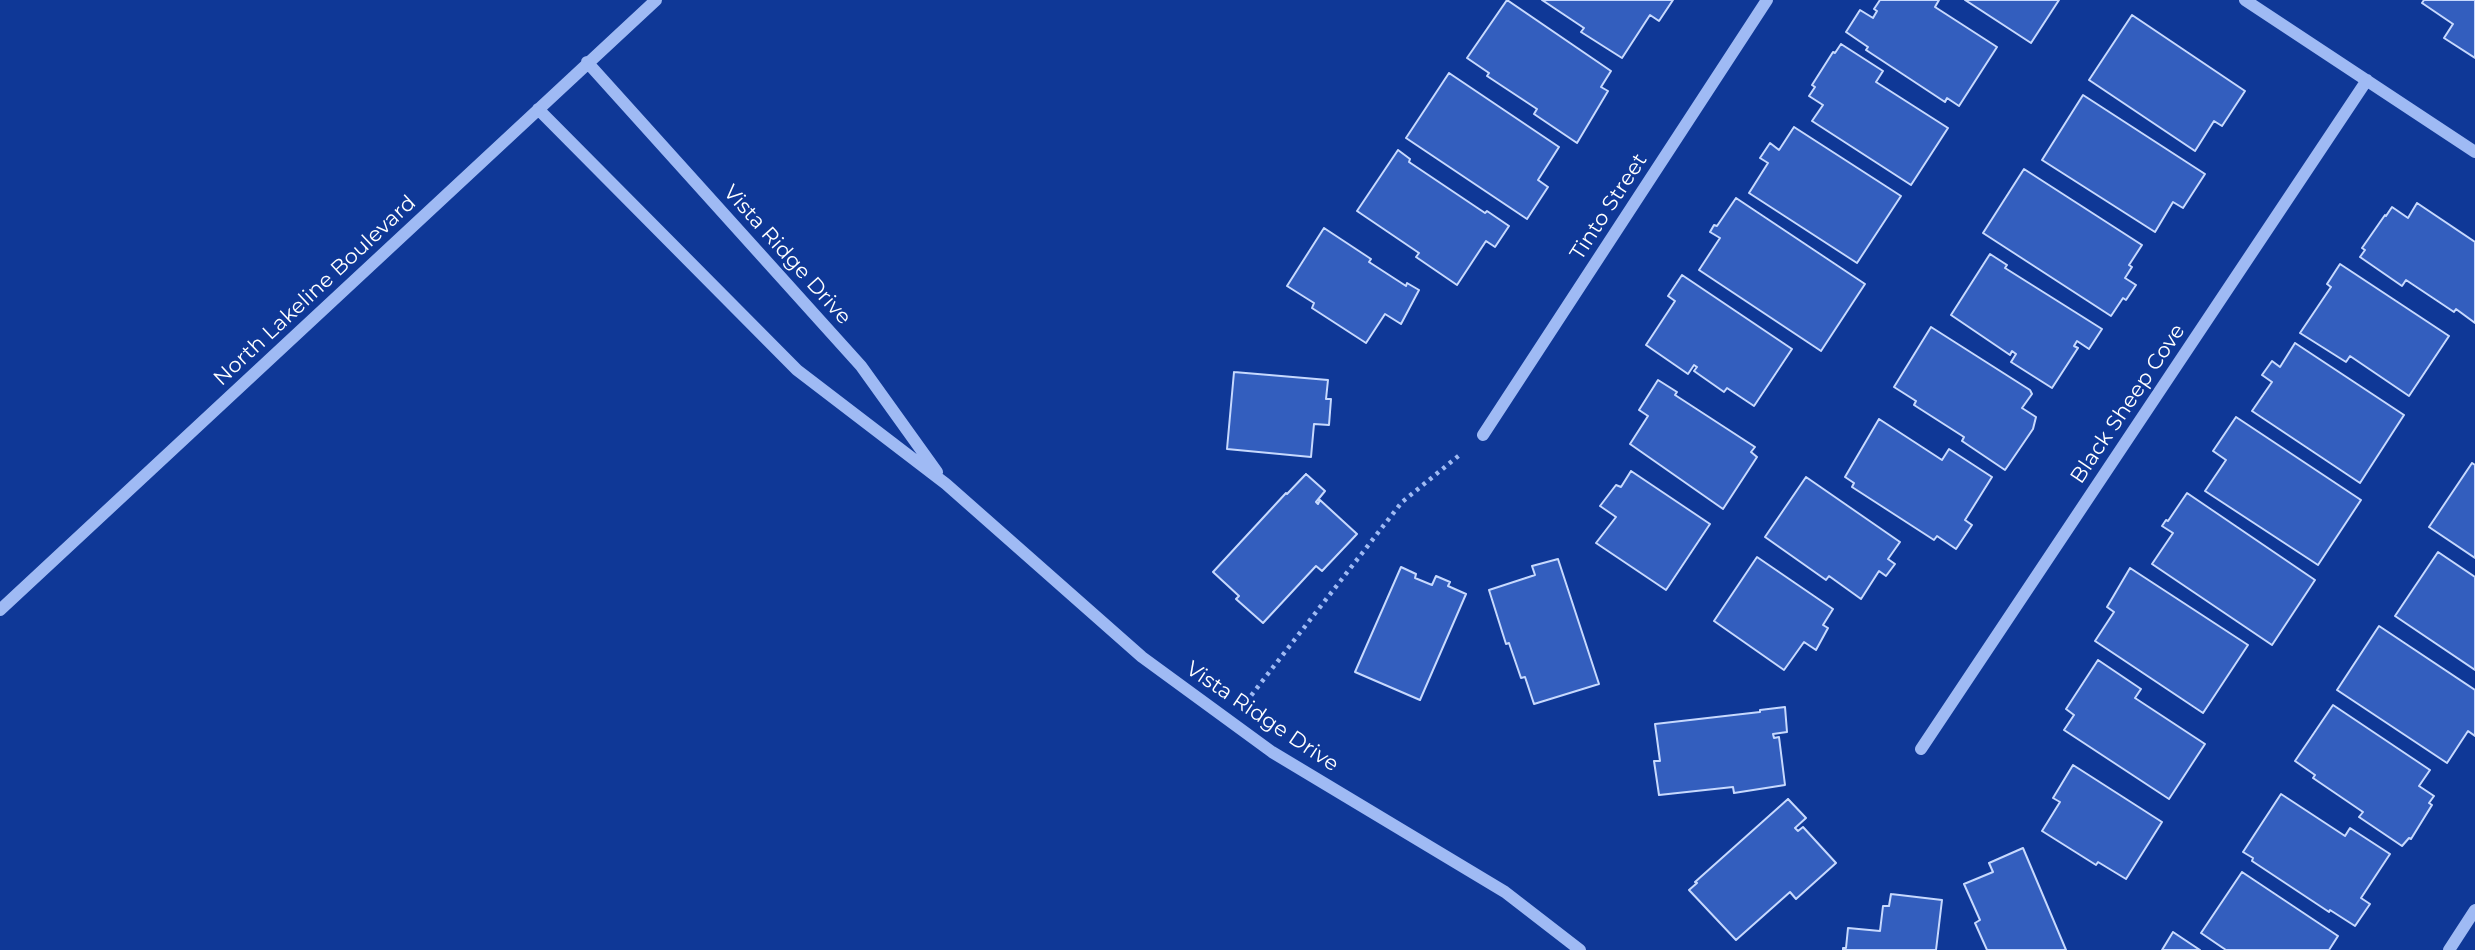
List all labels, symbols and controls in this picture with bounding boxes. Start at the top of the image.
street label: Tinto Street [1565,149,1653,265]
street label: Vista Ridge Drive [718,180,856,330]
street label: North Lakeline Boulevard [209,191,421,391]
street label: Black Sheep Cove [2065,320,2191,488]
street label: Vista Ridge Drive [1181,657,1343,777]

